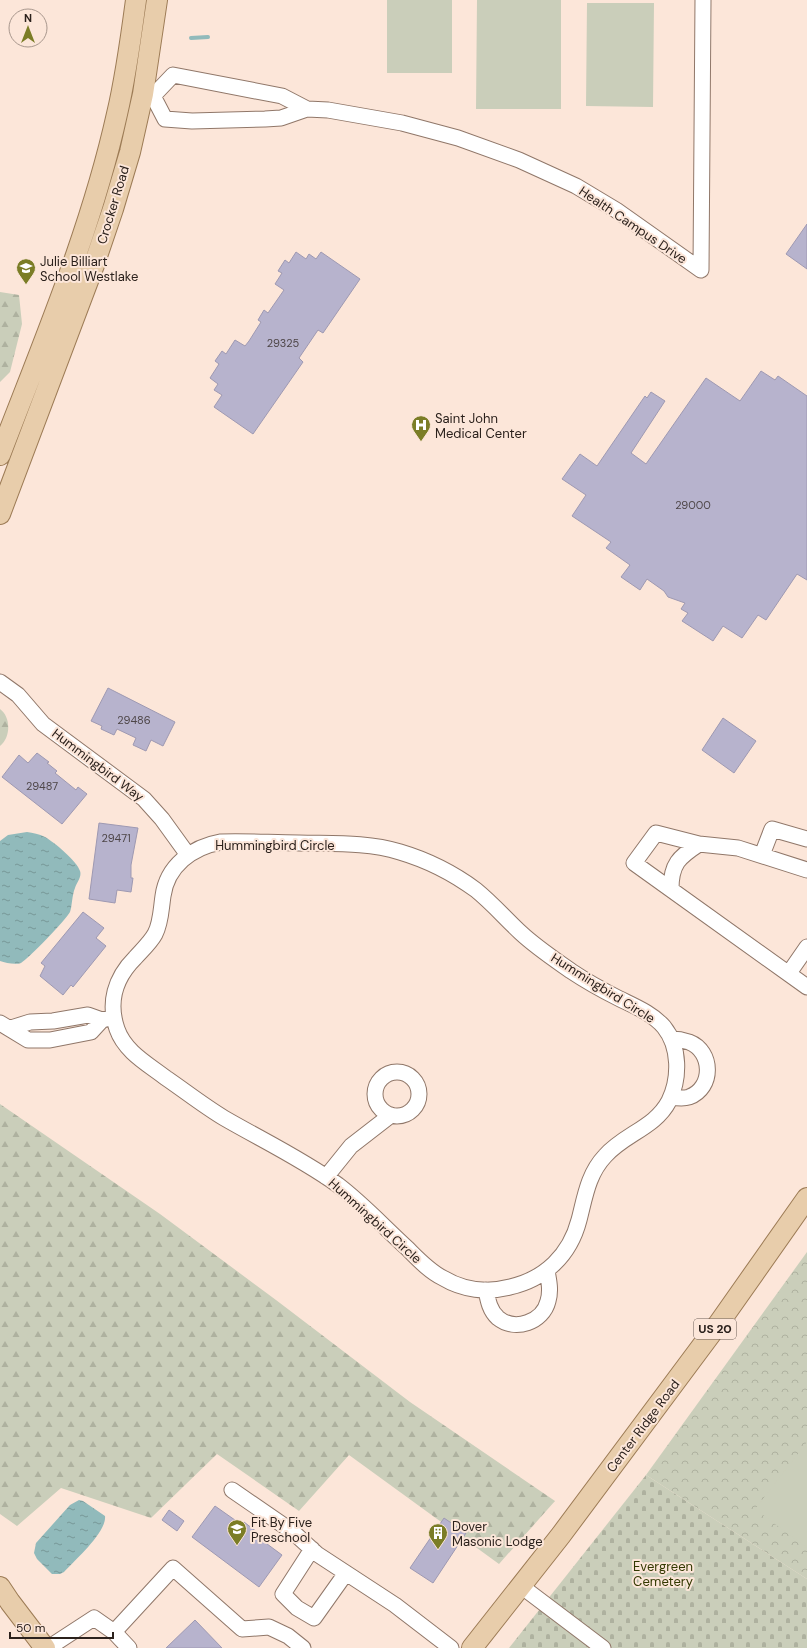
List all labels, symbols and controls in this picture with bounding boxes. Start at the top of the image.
north arrow [8,8,48,48]
text: N [24,11,32,25]
street label: Crocker Road [93,164,133,246]
street label: Health Campus Drive [576,183,690,267]
place label: Julie Billiart School Westlake [40,253,138,285]
school or university icon: Julie Billiart School Westlake [15,257,37,285]
house number: 29325 [267,336,300,350]
place label: Saint John Medical Center [435,410,527,442]
hospital icon: Saint John Medical Center [410,414,432,442]
house number: 29000 [675,498,711,512]
house number: 29486 [117,713,151,727]
street label: Hummingbird Way [49,725,147,805]
house number: 29487 [26,779,58,793]
house number: 29471 [101,831,131,845]
street label: Hummingbird Circle [215,837,335,854]
street label: Hummingbird Circle [548,949,658,1027]
street label: Hummingbird Circle [325,1175,425,1267]
road number: US 20 [694,1319,736,1339]
street label: Center Ridge Road [603,1376,683,1476]
place label: Fit By Five Preschool [251,1514,312,1546]
school or university icon: Fit By Five Preschool [226,1518,248,1546]
place label: Dover Masonic Lodge [452,1518,543,1550]
building icon: Dover Masonic Lodge [427,1522,449,1550]
park label: Evergreen Cemetery [633,1558,693,1590]
scale bar [10,1614,113,1640]
text: 50 m [16,1620,45,1636]

